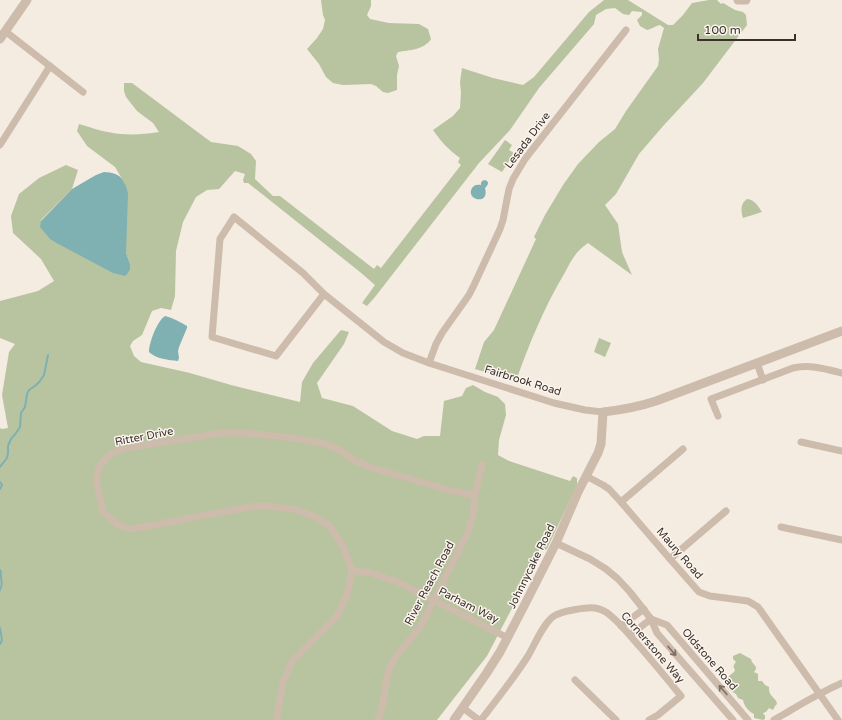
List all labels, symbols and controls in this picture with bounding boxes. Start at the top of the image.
scale bar [698,16,795,42]
text: 100 m [704,23,741,37]
street label: Lesada Drive [502,110,553,171]
street label: Fairbrook Road [483,363,563,398]
street label: Ritter Drive [114,424,174,449]
street label: Johnnycake Road [505,522,558,611]
street label: Maury Road [654,525,706,582]
street label: River Reach Road [402,539,457,627]
street label: Parham Way [436,585,501,626]
street label: Cornerstone Way [618,609,687,686]
street label: Oldstone Road [679,626,740,693]
one-way arrow [668,645,677,656]
one-way arrow [719,686,728,696]

